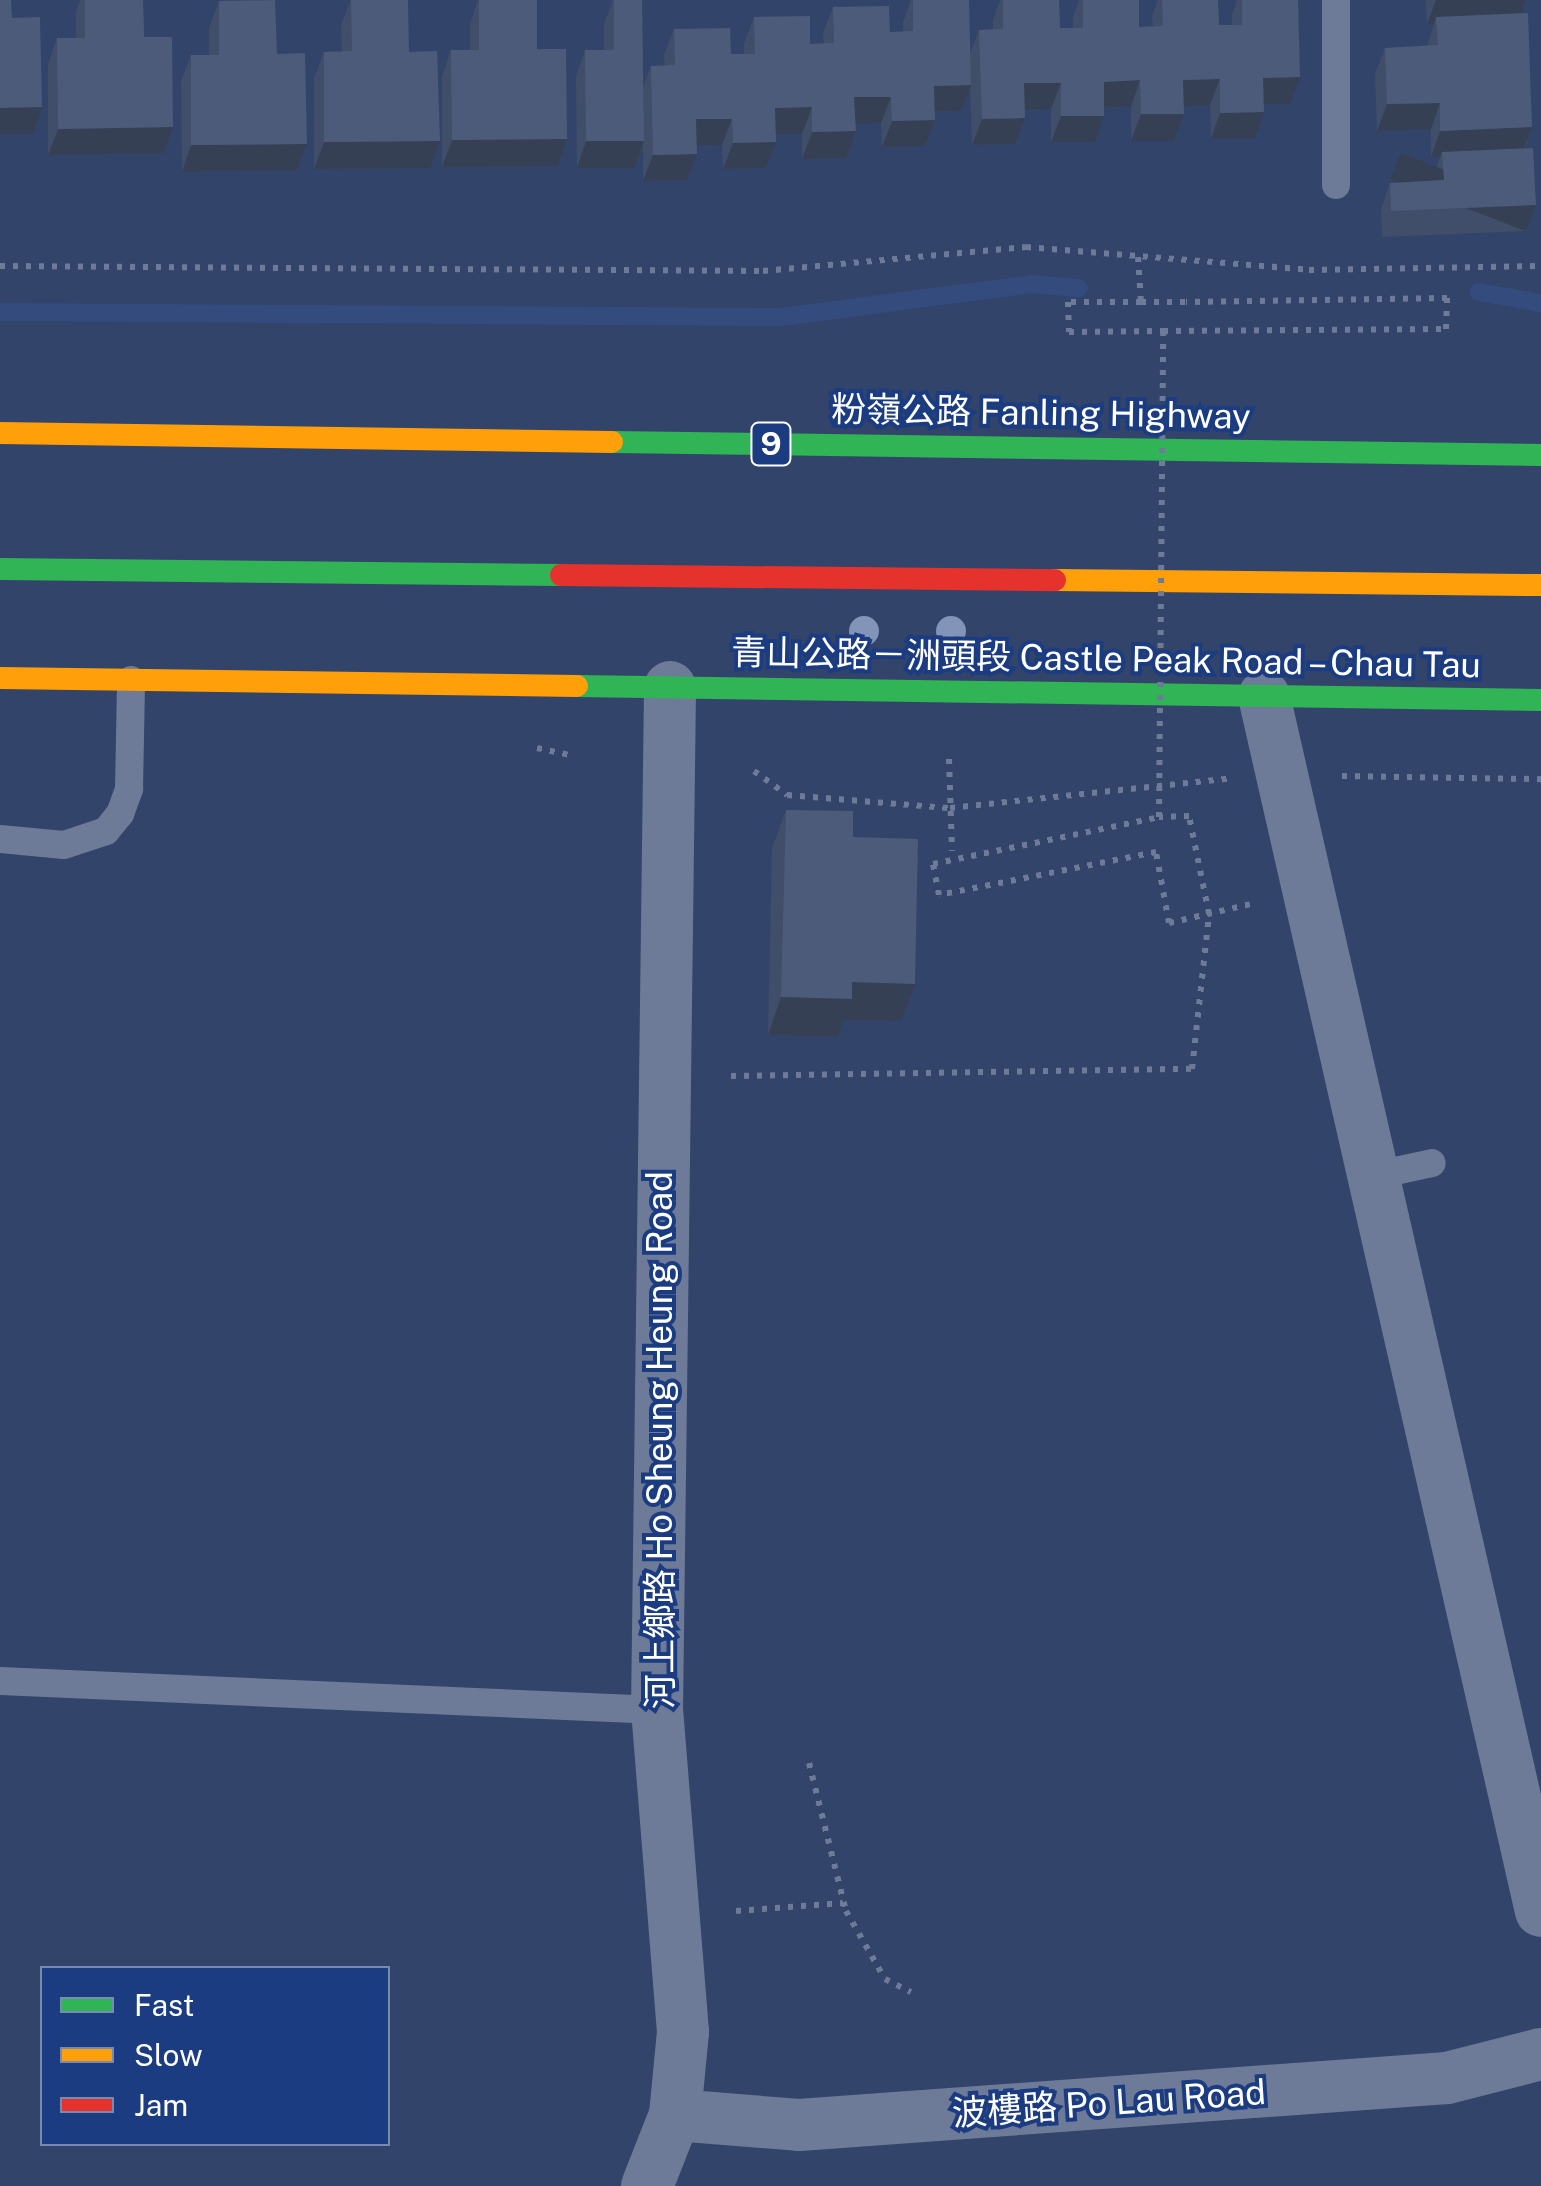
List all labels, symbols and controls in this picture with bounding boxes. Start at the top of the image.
street label: 粉嶺公路 Fanling Highway [831,388,1251,438]
road number: 9 [748,417,794,471]
street label: 青山公路－洲頭段 Castle Peak Road – Chau Tau [726,631,1486,687]
street label: 河上鄉路 Ho Sheung Heung Road [639,1171,681,1709]
legend [40,1966,390,2146]
text: Fast [134,1987,194,2023]
text: Slow [134,2037,203,2073]
street label: 波樓路 Po Lau Road [951,2071,1267,2135]
text: Jam [134,2087,188,2123]

